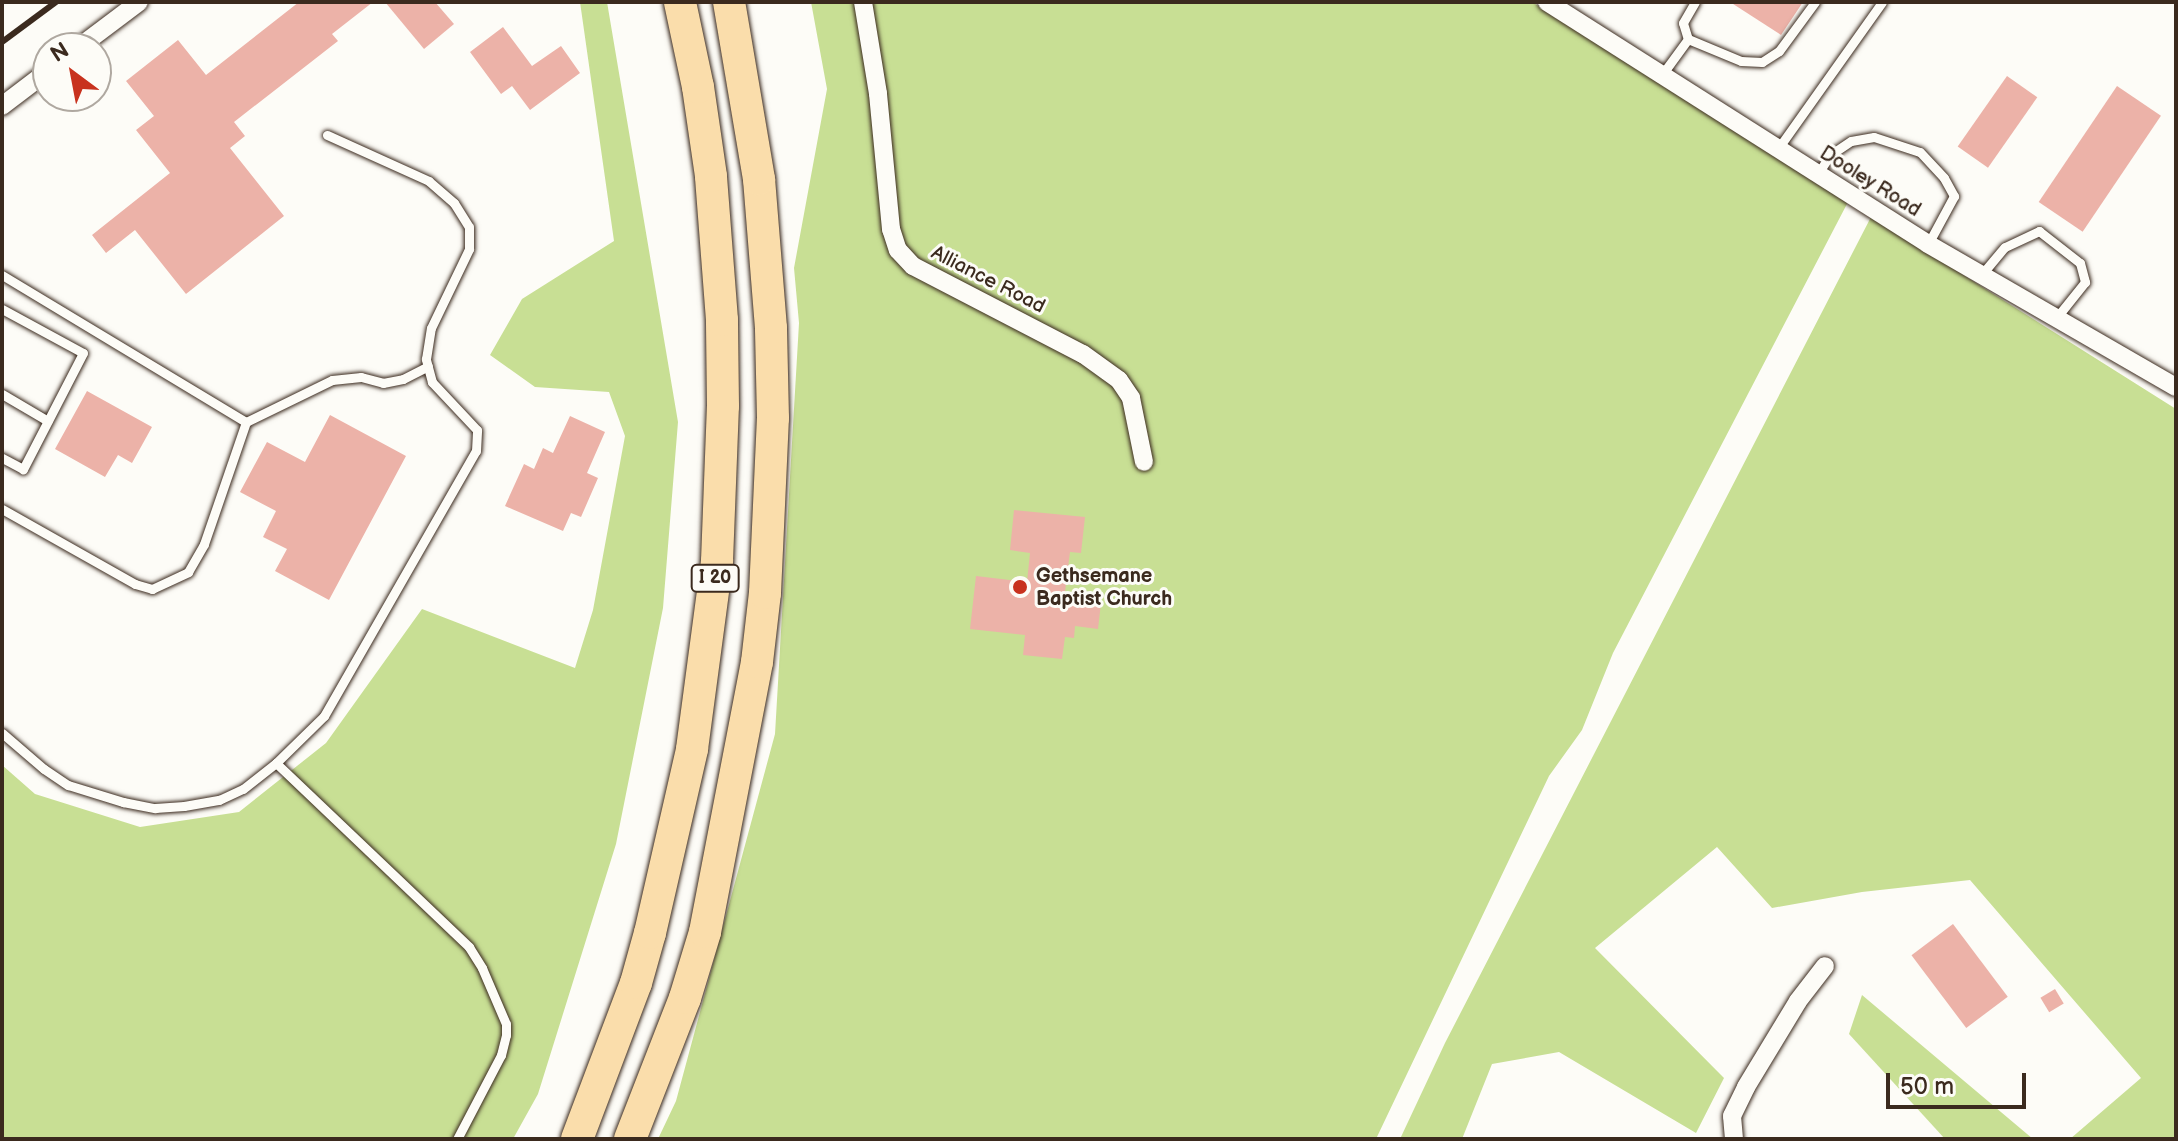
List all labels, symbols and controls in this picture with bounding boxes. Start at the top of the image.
north arrow [32,32,112,112]
text: N [46,37,74,69]
street label: Dooley Road [1815,141,1925,223]
street label: Alliance Road [927,241,1049,319]
road number: I 20 [689,564,741,592]
place label: Gethsemane Baptist Church [1036,564,1172,611]
marker: Gethsemane Baptist Church [1011,578,1029,596]
scale bar [1890,1057,2030,1107]
text: 50 m [1900,1072,1954,1101]

